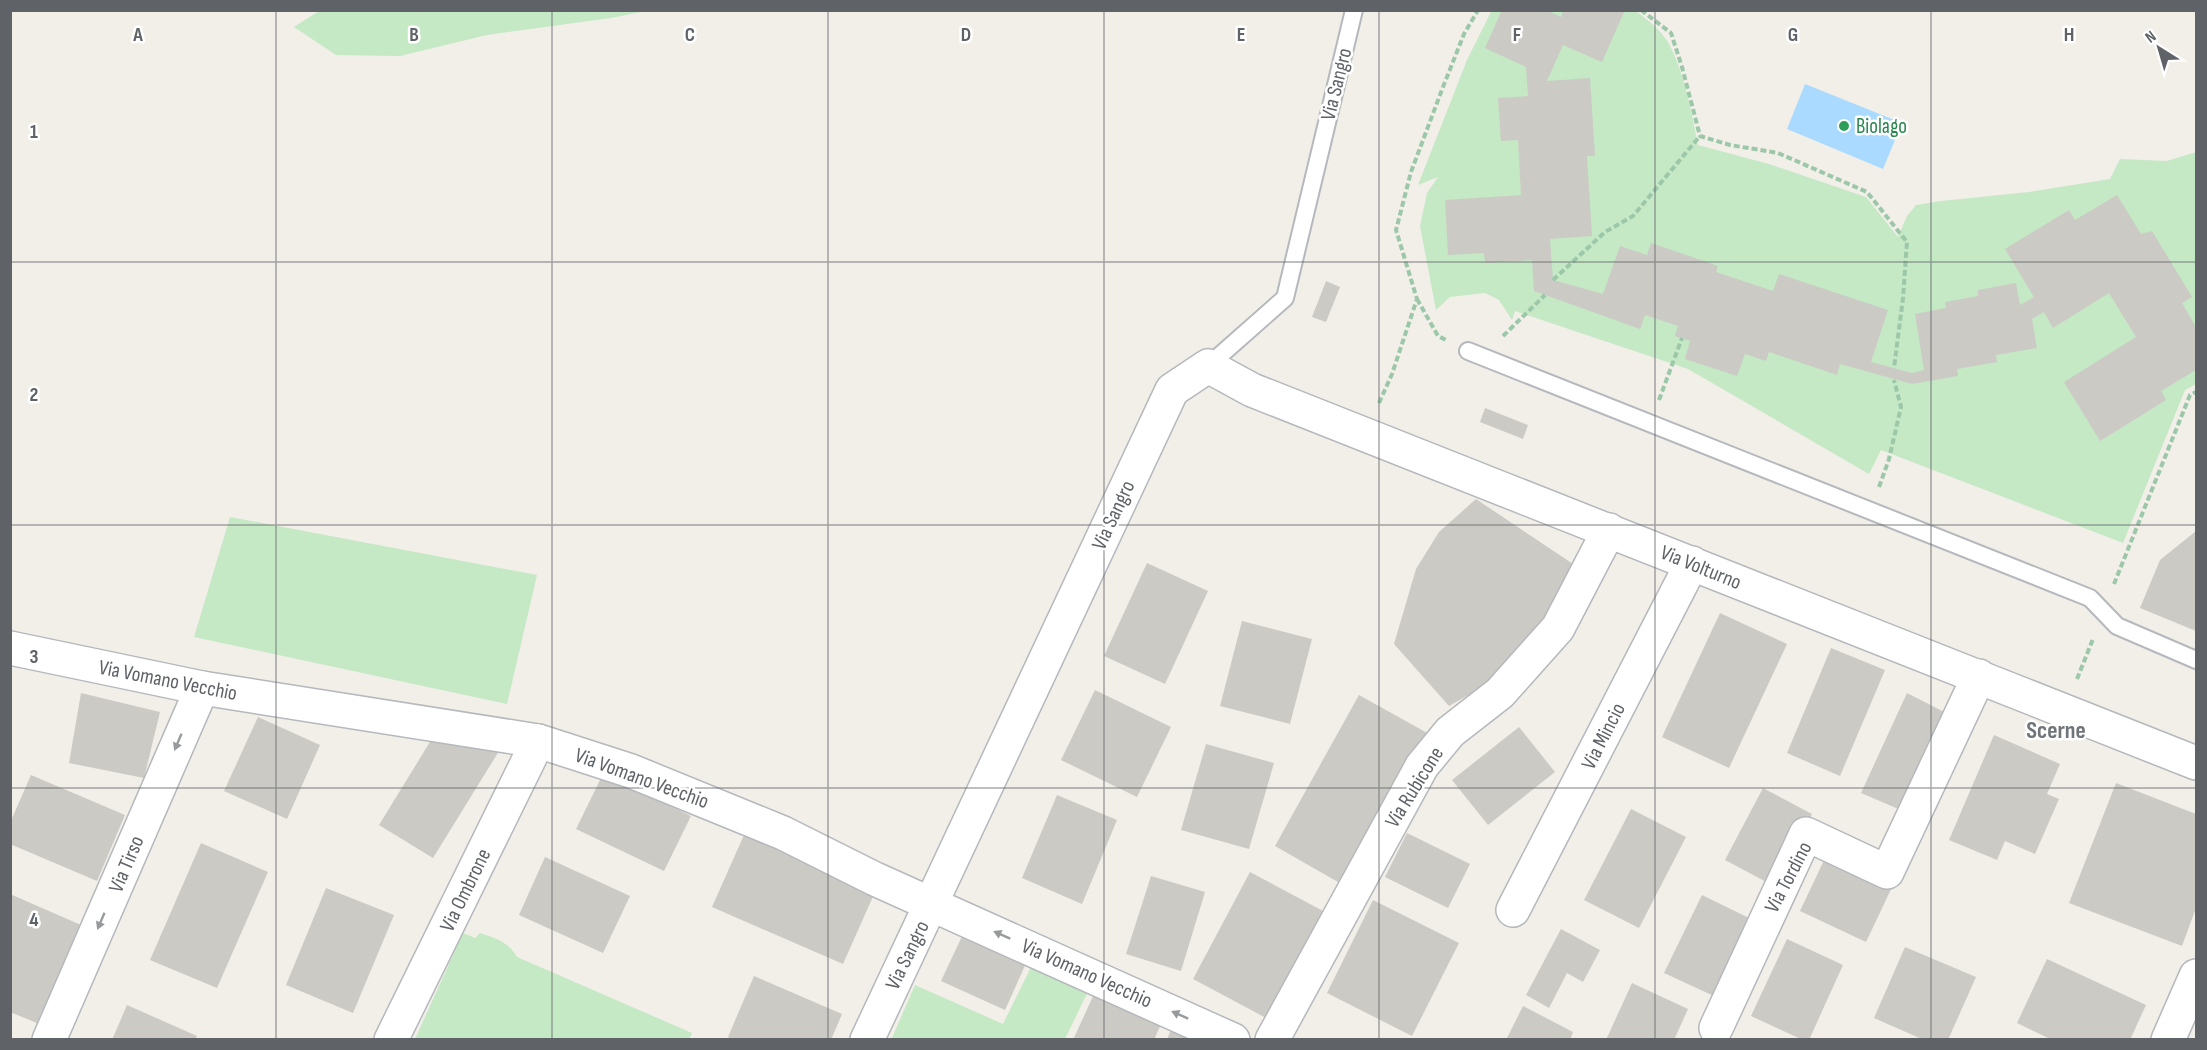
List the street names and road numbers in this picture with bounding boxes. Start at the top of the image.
street label: Via Sangro [1315,45,1358,123]
street label: Via Sangro [1087,477,1140,554]
street label: Via Volturno [1657,540,1745,595]
street label: Via Vomano Vecchio [97,655,239,706]
street label: Via Mincio [1576,699,1631,774]
street label: Via Rubicone [1380,742,1449,832]
street label: Via Vomano Vecchio [572,743,712,814]
street label: Via Tirso [103,832,150,896]
street label: Via Tordino [1759,838,1817,917]
street label: Via Ombrone [435,845,496,936]
street label: Via Sangro [880,917,935,994]
street label: Via Vomano Vecchio [1018,933,1156,1013]

